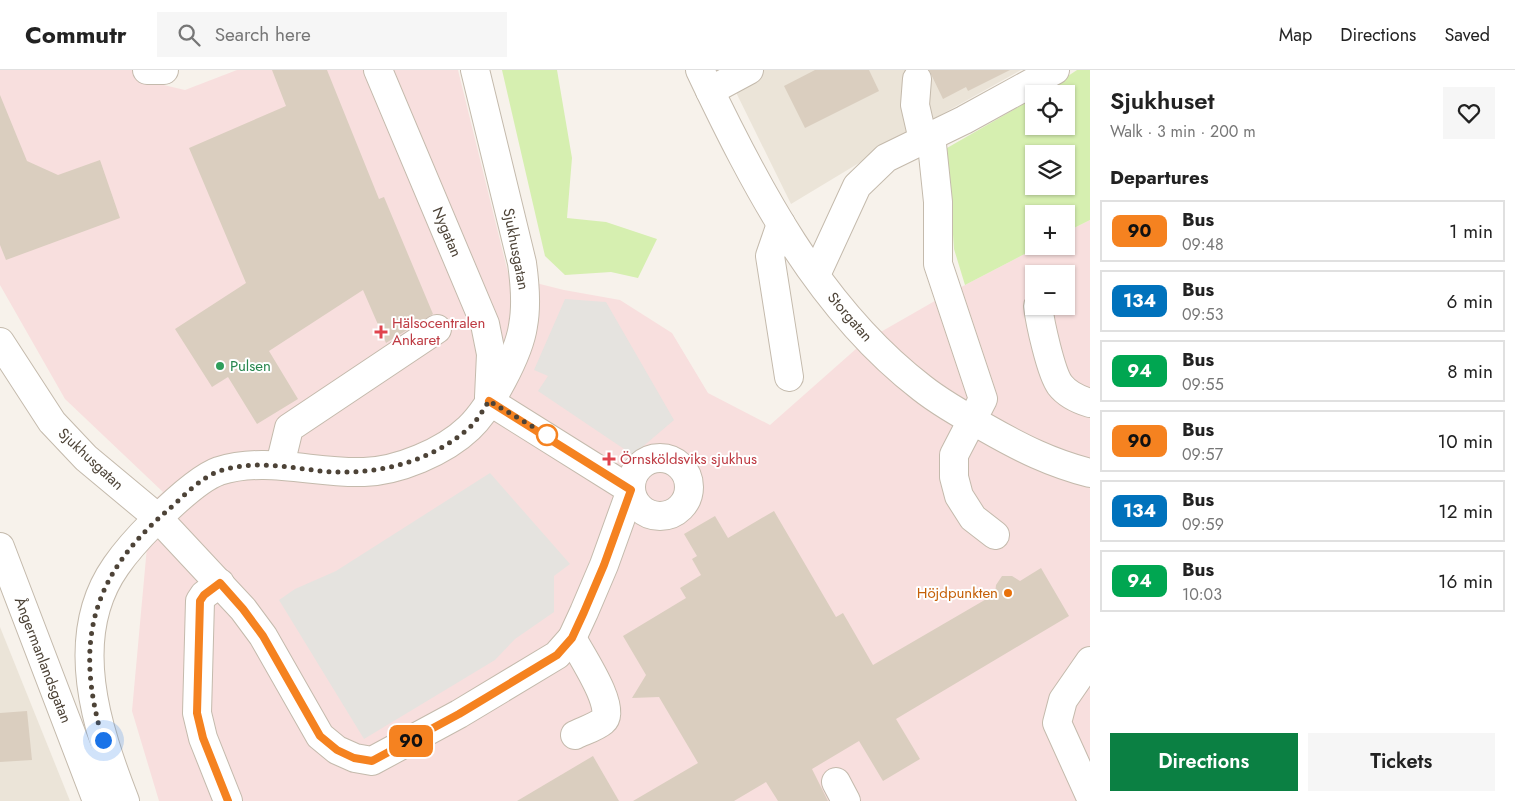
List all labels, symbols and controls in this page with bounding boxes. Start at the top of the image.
search box [157,12,507,57]
text: Commutr [25,17,127,52]
icon: search [175,21,203,49]
text: Search here [215,21,311,48]
text: Map [1279,22,1312,48]
text: Directions [1340,22,1416,48]
text: Saved [1444,22,1490,48]
text: Sjukhuset [1110,83,1215,118]
map controls [1025,85,1075,315]
button: locate [1025,85,1075,135]
button: heart [1443,87,1495,139]
text: Walk · 3 min · 200 m [1110,120,1256,143]
button: layers [1025,145,1075,195]
text: Departures [1110,164,1209,191]
street label: Nygatan [427,204,467,260]
button: + [1025,205,1075,255]
street label: Sjukhusgatan [497,206,535,292]
text: Bus [1182,206,1214,233]
text: 90 [1128,218,1151,244]
text: 1 min [1449,218,1493,245]
text: 09:48 [1182,233,1224,256]
button: − [1025,265,1075,315]
text: Bus [1182,276,1214,303]
street label: Storgatan [822,287,878,347]
text: 134 [1123,288,1156,314]
text: 6 min [1447,288,1493,315]
text: 09:53 [1182,303,1223,326]
place label: Hälsocentralen Ankaret [392,312,485,351]
marker: Hälsocentralen Ankaret [374,325,388,339]
text: Bus [1182,346,1214,373]
place label: Pulsen [230,355,271,377]
text: 94 [1127,358,1152,384]
text: 8 min [1447,358,1493,385]
marker: Pulsen [214,360,226,372]
text: 09:55 [1182,373,1224,396]
text: Bus [1182,416,1214,443]
street label: Sjukhusgatan [53,423,129,495]
unlabelled marker [536,424,558,446]
text: 90 [1128,428,1151,454]
text: 10 min [1438,428,1493,455]
text: 09:57 [1182,443,1223,466]
place label: Örnsköldsviks sjukhus [620,448,757,470]
marker: Örnsköldsviks sjukhus [602,452,616,466]
text: Bus [1182,486,1214,513]
text: 134 [1123,498,1156,524]
text: 12 min [1438,498,1493,525]
text: 09:59 [1182,513,1224,536]
text: Bus [1182,556,1214,583]
text: 94 [1127,568,1152,594]
text: 16 min [1438,568,1493,595]
place label: Höjdpunkten [917,582,998,604]
text: 10:03 [1182,583,1222,606]
marker: Höjdpunkten [1002,587,1014,599]
street label: Ångermanlandsgatan [9,594,77,726]
line badge: 90 [388,725,434,757]
your location [91,728,116,753]
text: 90 [399,728,423,754]
button: Directions [1110,733,1298,791]
button: Tickets [1308,733,1495,791]

